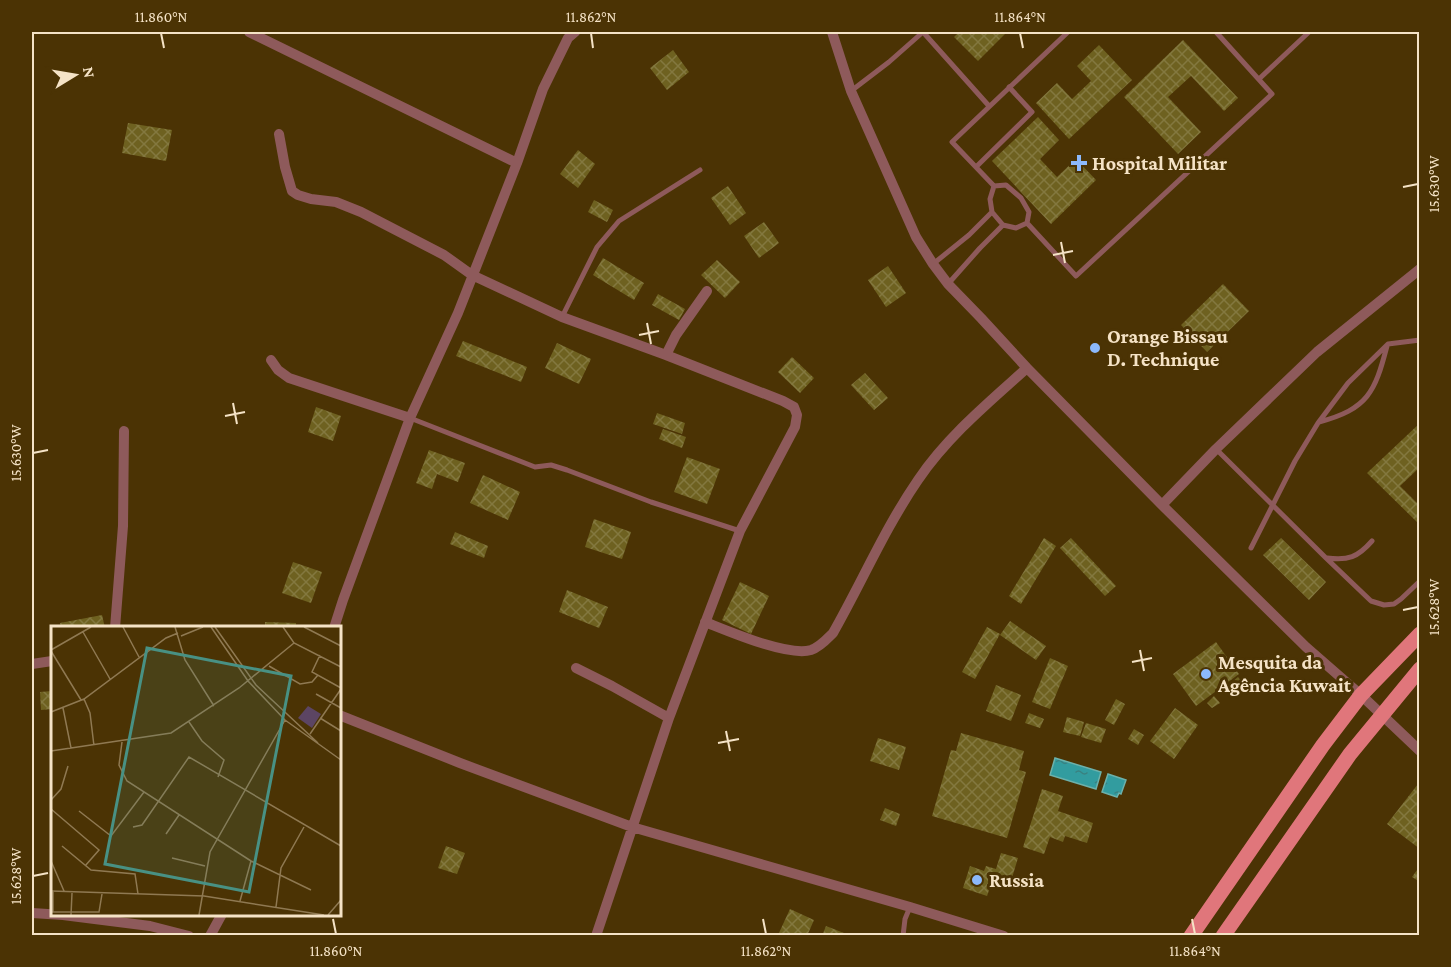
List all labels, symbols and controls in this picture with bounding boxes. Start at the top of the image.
text: 11.860°N [135,9,187,25]
text: 11.862°N [566,9,616,25]
text: 11.864°N [994,9,1046,25]
north arrow [45,45,105,105]
text: N [80,65,99,79]
place label: Hospital Militar [1092,152,1227,174]
marker: Hospital Militar [1070,154,1088,172]
text: 15.630°W [1426,155,1442,213]
place label: Orange Bissau D. Technique [1107,325,1228,370]
marker: Orange Bissau D. Technique [1088,341,1102,355]
text: 15.630°W [8,424,24,482]
text: 15.628°W [1426,578,1442,635]
inset map [51,626,340,916]
place label: Mesquita da Agência Kuwait [1217,651,1352,696]
marker: Mesquita da Agência Kuwait [1199,667,1213,681]
text: 15.628°W [8,847,24,904]
place label: Russia [989,869,1044,891]
marker: Russia [970,873,984,887]
text: 11.860°N [310,943,362,959]
text: 11.862°N [741,943,791,959]
text: 11.864°N [1169,943,1221,959]

